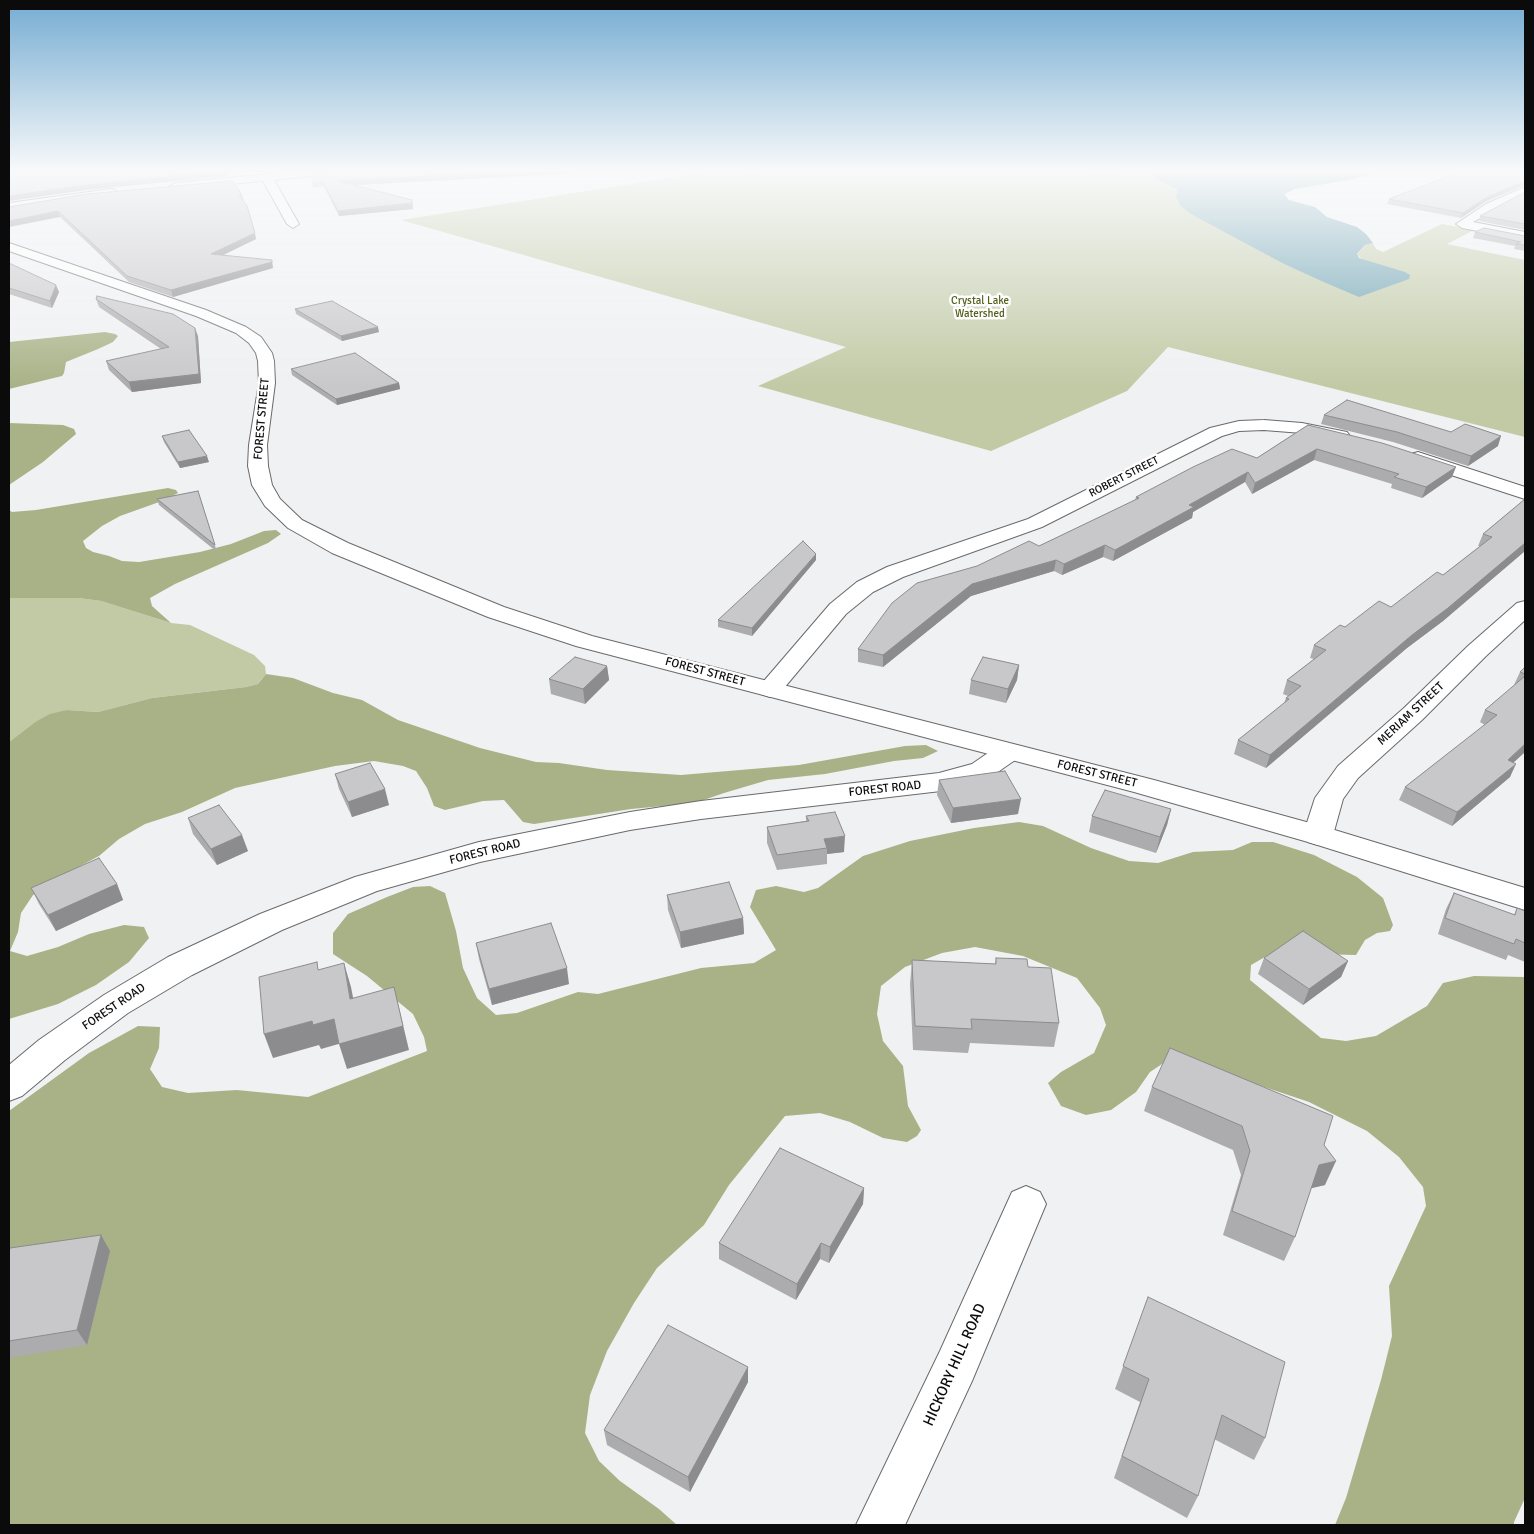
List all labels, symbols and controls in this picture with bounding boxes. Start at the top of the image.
park label: Crystal Lake Watershed [951,294,1009,320]
street label: FOREST STREET [251,378,273,460]
street label: ROBERT STREET [1087,454,1161,500]
street label: FOREST STREET [664,654,746,690]
street label: MERIAM STREET [1375,679,1447,749]
street label: FOREST STREET [1056,757,1138,791]
street label: FOREST ROAD [848,778,922,800]
street label: FOREST ROAD [448,836,522,868]
street label: FOREST ROAD [80,981,148,1033]
street label: HICKORY HILL ROAD [920,1301,990,1429]

